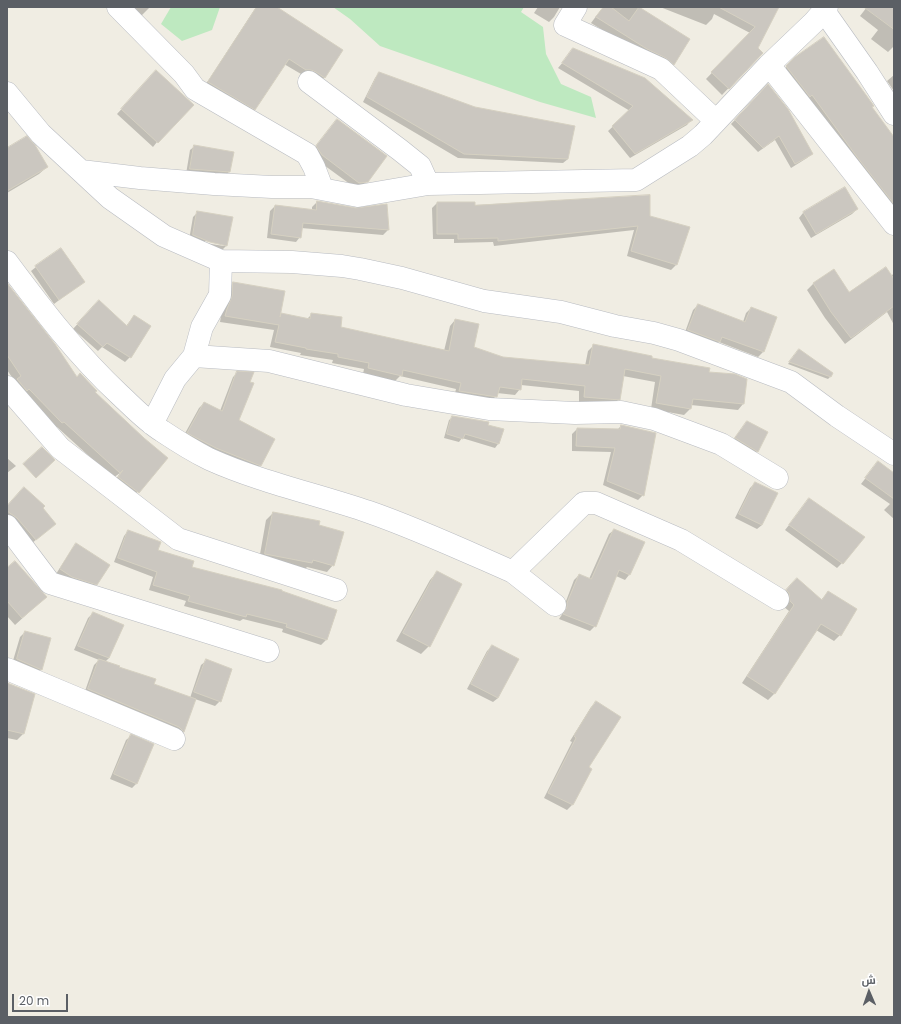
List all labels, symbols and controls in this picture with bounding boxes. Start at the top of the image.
north arrow [849,972,889,1012]
text: ش [861,972,876,988]
scale bar [14,986,70,1012]
text: 20 m [19,992,49,1009]

